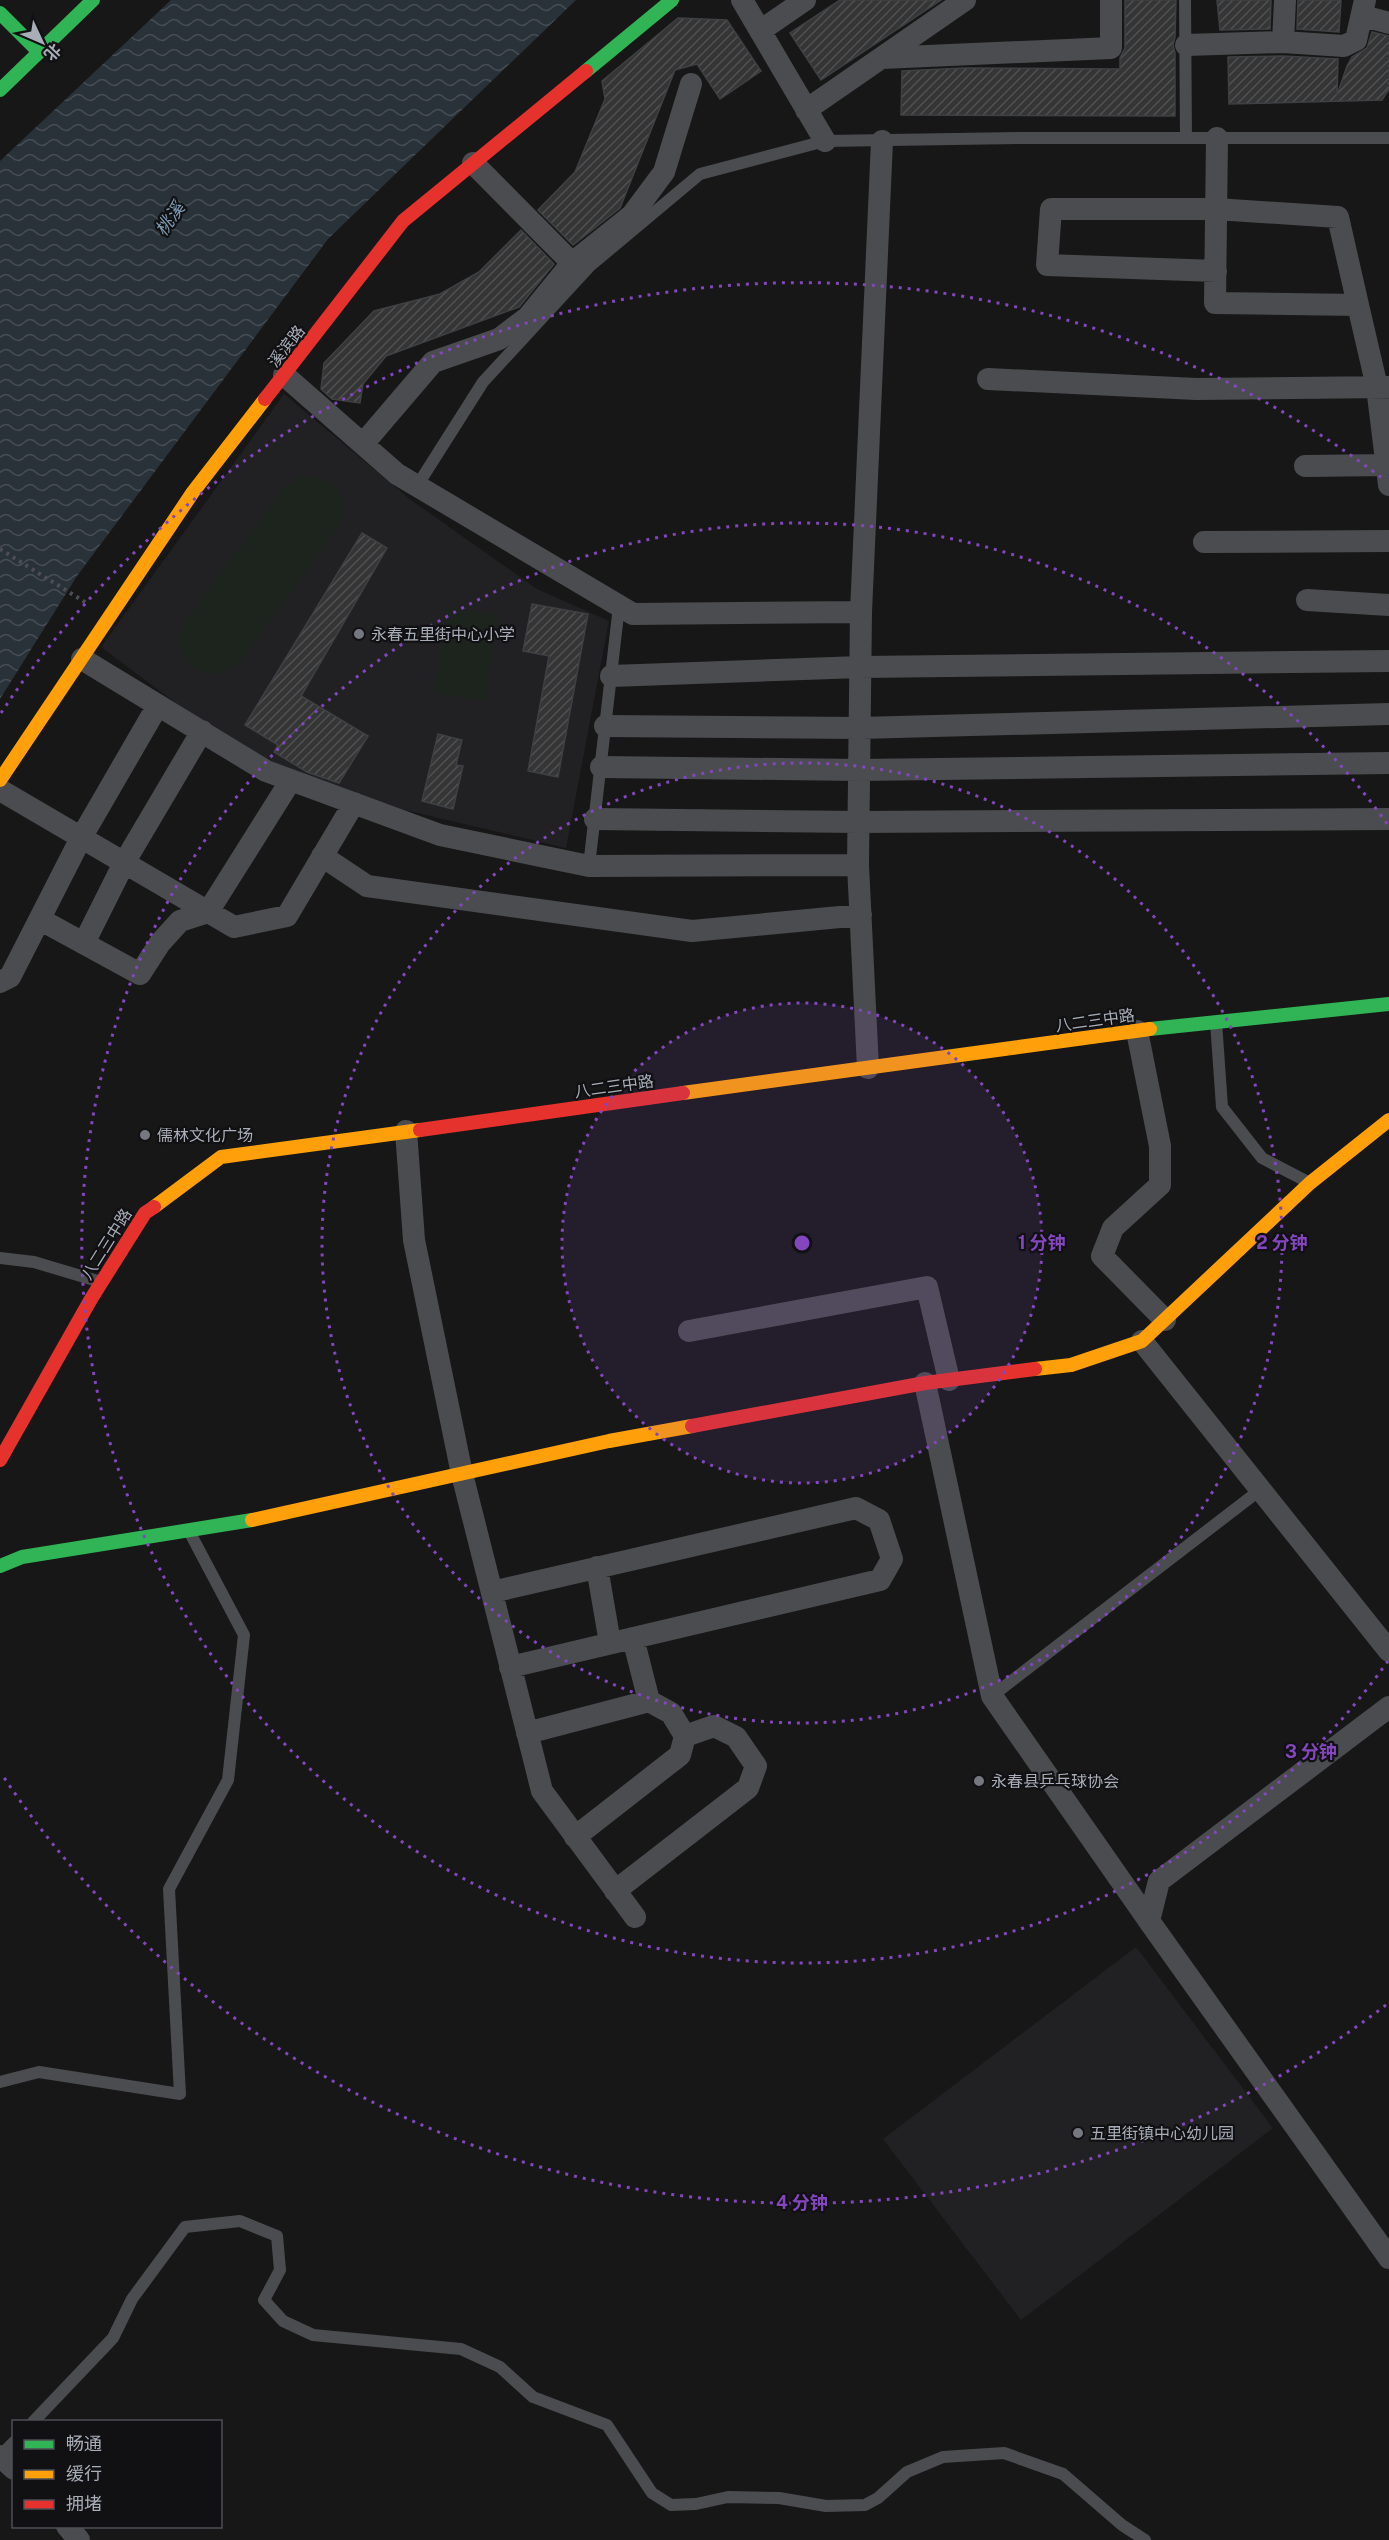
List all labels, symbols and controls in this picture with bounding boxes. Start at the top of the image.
north arrow [12,12,72,72]
text: 北 [40,40,65,64]
water label: 桃溪 [151,196,190,239]
street label: 溪滨路 [264,322,309,371]
place label: 永春五里街中心小学 [371,625,515,644]
marker: 永春五里街中心小学 [352,627,366,641]
street label: 八二三中路 [1054,1006,1136,1035]
street label: 八二三中路 [573,1072,655,1101]
place label: 儒林文化广场 [157,1126,253,1145]
marker: 儒林文化广场 [138,1128,152,1142]
street label: 八二三中路 [77,1205,136,1283]
text: 1 分钟 [1018,1232,1066,1253]
text: 2 分钟 [1256,1232,1308,1253]
centre of rings [792,1233,812,1253]
text: 3 分钟 [1285,1741,1337,1762]
place label: 永春县乒乓球协会 [991,1772,1119,1791]
marker: 永春县乒乓球协会 [972,1774,986,1788]
place label: 五里街镇中心幼儿园 [1090,2124,1234,2143]
marker: 五里街镇中心幼儿园 [1071,2126,1085,2140]
text: 4 分钟 [776,2192,828,2213]
legend [12,2420,222,2528]
text: 畅通 [66,2433,102,2454]
text: 缓行 [66,2463,102,2484]
text: 拥堵 [66,2493,102,2514]

